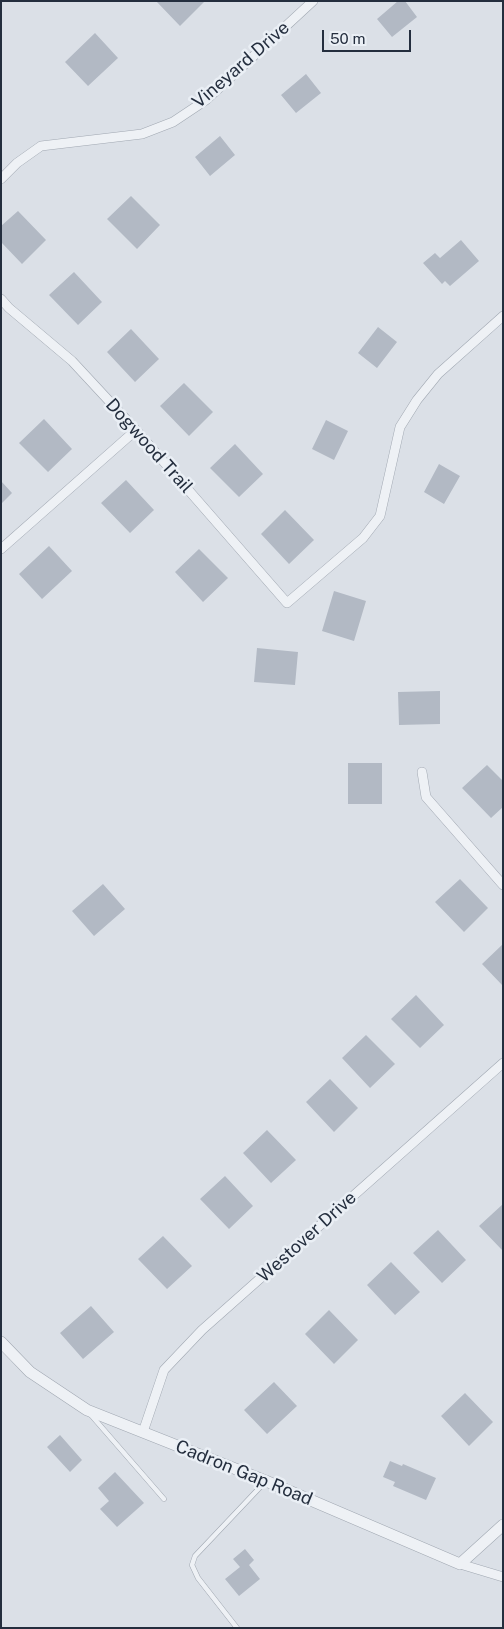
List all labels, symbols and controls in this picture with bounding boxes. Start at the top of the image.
street label: Vineyard Drive [188,17,294,113]
scale bar [324,20,413,52]
text: 50 m [330,30,365,47]
street label: Dogwood Trail [101,394,197,498]
street label: Westover Drive [253,1187,361,1287]
street label: Cadron Gap Road [172,1436,316,1510]

